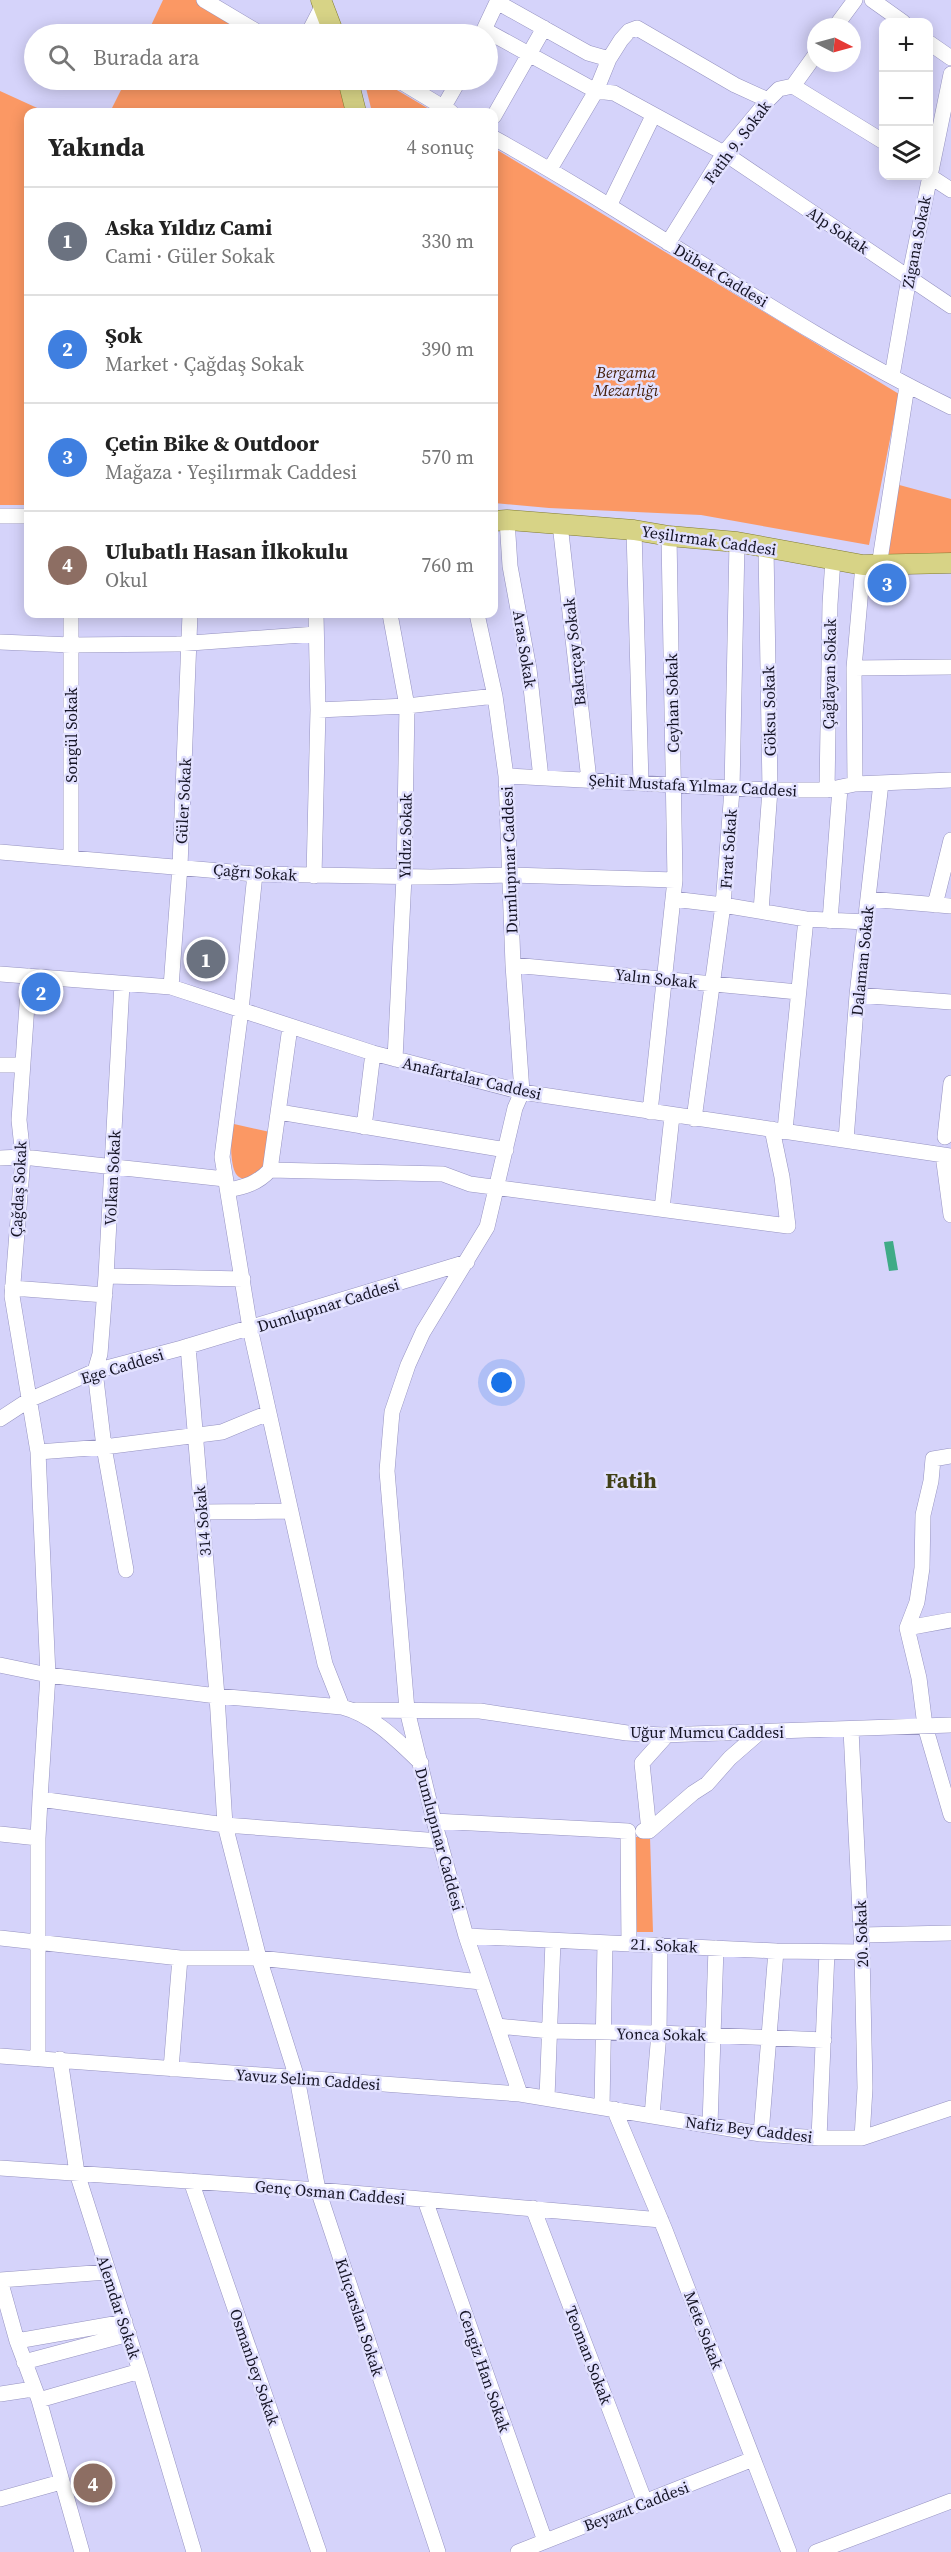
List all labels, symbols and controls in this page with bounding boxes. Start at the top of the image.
north arrow [807,18,861,72]
map controls [879,18,933,180]
button: + [879,18,933,72]
search box [24,24,498,90]
icon: search [45,41,78,74]
text: Burada ara [93,42,199,72]
button: − [879,72,933,126]
street label: Fatih 9. Sokak [698,96,776,188]
button: layers [879,126,933,180]
text: Yakında [48,129,145,165]
text: 4 sonuç [406,133,474,161]
street label: Zigana Sokak [896,194,936,290]
street label: Alp Sokak [803,201,874,259]
text: Aska Yıldız Cami [105,212,272,242]
text: 1 [62,227,73,255]
text: 330 m [421,227,474,255]
street label: Dübek Caddesi [670,238,773,312]
text: Cami · Güler Sokak [105,242,275,270]
text: Şok [105,320,142,350]
text: 2 [62,335,73,363]
text: 390 m [421,335,474,363]
text: Market · Çağdaş Sokak [105,350,304,378]
park label: Bergama Mezarlığı [593,361,658,401]
text: Çetin Bike & Outdoor [105,428,319,458]
text: 3 [62,443,73,471]
text: 570 m [421,443,474,471]
text: Mağaza · Yeşilırmak Caddesi [105,458,357,486]
street label: Yeşilırmak Caddesi [640,520,778,560]
text: Ulubatlı Hasan İlkokulu [105,536,348,566]
text: 4 [62,551,73,579]
text: 760 m [421,551,474,579]
pin: 3 [868,560,906,606]
text: Okul [105,566,148,594]
street label: Bakırçay Sokak [557,597,591,707]
street label: Aras Sokak [508,609,542,690]
street label: Çağlayan Sokak [817,618,841,730]
street label: Ceyhan Sokak [660,653,684,753]
street label: Göksu Sokak [757,665,781,756]
street label: Songül Sokak [60,687,82,783]
street label: Güler Sokak [170,757,196,845]
street label: Şehit Mustafa Yılmaz Caddesi [588,769,798,801]
street label: Dumlupınar Caddesi [495,786,523,934]
street label: Yıldız Sokak [393,793,417,879]
street label: Fırat Sokak [714,808,742,890]
street label: Çağrı Sokak [212,858,298,886]
street label: Dalaman Sokak [845,905,879,1017]
pin: 1 [186,936,226,982]
street label: Yalın Sokak [614,963,698,993]
pin: 2 [22,970,60,1014]
street label: Anafartalar Caddesi [400,1051,544,1105]
street label: Volkan Sokak [99,1129,126,1226]
street label: Çağdaş Sokak [4,1140,32,1238]
street label: Dumlupınar Caddesi [254,1273,402,1337]
street label: Ege Caddesi [78,1343,166,1389]
your location [487,1368,516,1397]
district label: Fatih [605,1465,657,1495]
street label: 314 Sokak [188,1485,216,1557]
street label: Uğur Mumcu Caddesi [630,1721,784,1743]
street label: Dumlupınar Caddesi [410,1765,470,1913]
street label: 20. Sokak [849,1900,873,1968]
street label: 21. Sokak [630,1932,698,1958]
street label: Yonca Sokak [616,2022,706,2046]
street label: Yavuz Selim Caddesi [235,2063,381,2095]
street label: Nafiz Bey Caddesi [684,2110,814,2148]
street label: Genç Osman Caddesi [254,2174,406,2210]
street label: Alemdar Sokak [92,2252,146,2362]
street label: Kılıçarslan Sokak [331,2255,390,2379]
street label: Mete Sokak [679,2288,729,2372]
street label: Teoman Sokak [560,2303,618,2408]
street label: Osmanbey Sokak [225,2306,285,2429]
street label: Cengiz Han Sokak [454,2307,516,2435]
pin: 4 [74,2460,112,2506]
street label: Beyazıt Caddesi [580,2476,692,2536]

